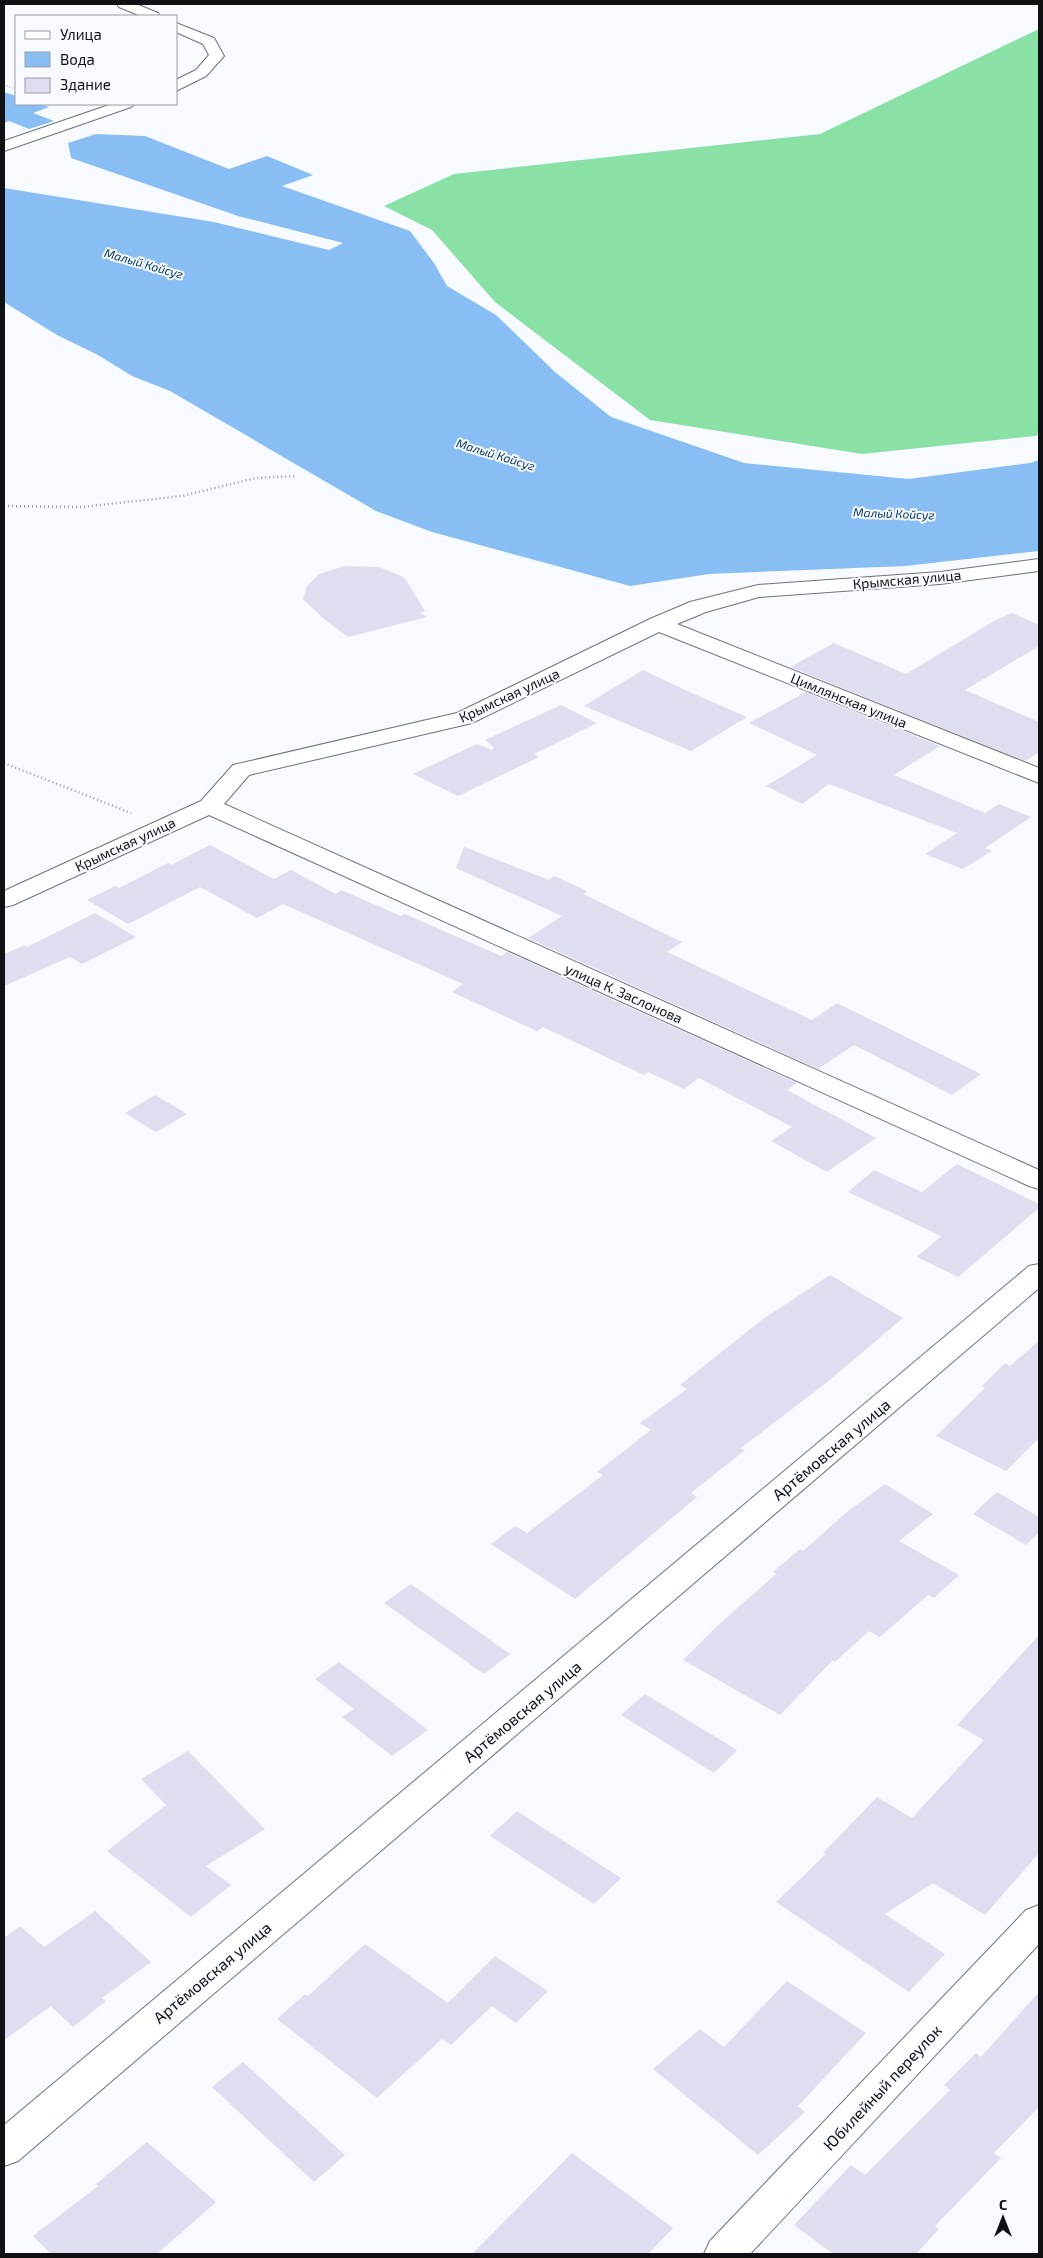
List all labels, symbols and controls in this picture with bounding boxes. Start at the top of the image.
legend [15,15,178,105]
text: Улица [60,25,102,43]
text: Вода [60,50,95,68]
text: Здание [60,75,111,93]
water label: Малый Койсуг [103,245,185,281]
water label: Малый Койсуг [455,435,537,473]
water label: Малый Койсуг [853,505,935,521]
street label: Крымская улица [852,566,962,592]
street label: Крымская улица [456,664,562,726]
street label: Цимлянская улица [788,669,910,731]
street label: Крымская улица [72,813,178,875]
street label: улица К. Заслонова [563,959,685,1027]
street label: Артёмовская улица [768,1394,894,1505]
street label: Артёмовская улица [459,1656,585,1767]
street label: Артёмовская улица [149,1917,275,2028]
street label: Юбилейный переулок [819,2020,946,2154]
north arrow [978,2193,1028,2243]
text: С [999,2196,1007,2213]

